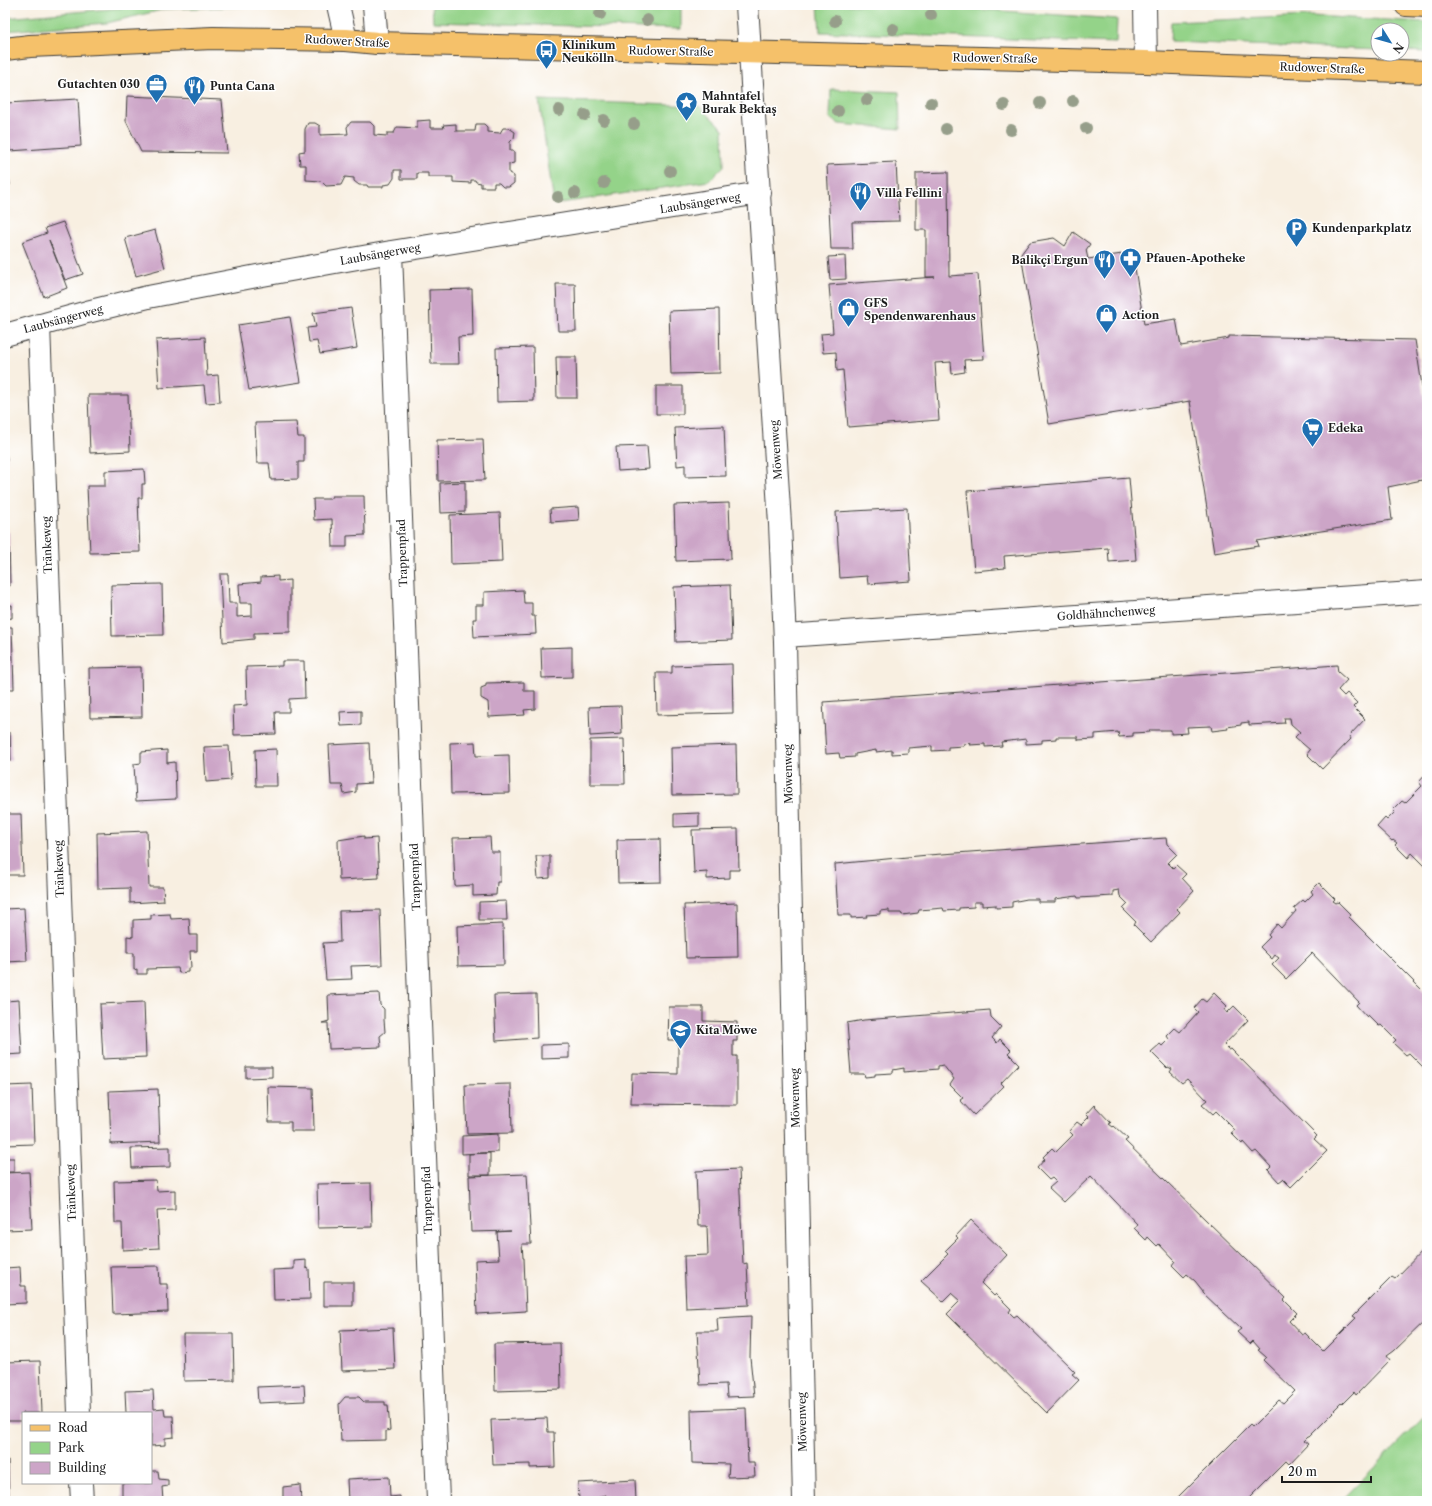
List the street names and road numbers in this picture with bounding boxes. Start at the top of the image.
street label: Rudower Straße [304,32,390,50]
street label: Rudower Straße [628,43,714,59]
street label: Rudower Straße [952,50,1038,66]
street label: Rudower Straße [1279,60,1365,76]
street label: Laubsängerweg [659,190,741,216]
street label: Laubsängerweg [339,240,421,268]
street label: Laubsängerweg [22,302,104,336]
street label: Möwenweg [767,420,785,480]
street label: Tränkeweg [39,516,55,574]
street label: Trappenpfad [394,519,410,587]
street label: Goldhähnchenweg [1057,603,1156,623]
street label: Möwenweg [780,744,796,804]
street label: Tränkeweg [51,840,67,898]
street label: Trappenpfad [407,843,423,911]
street label: Möwenweg [787,1068,803,1128]
street label: Tränkeweg [63,1164,79,1222]
street label: Trappenpfad [419,1166,435,1234]
street label: Möwenweg [794,1392,810,1452]

